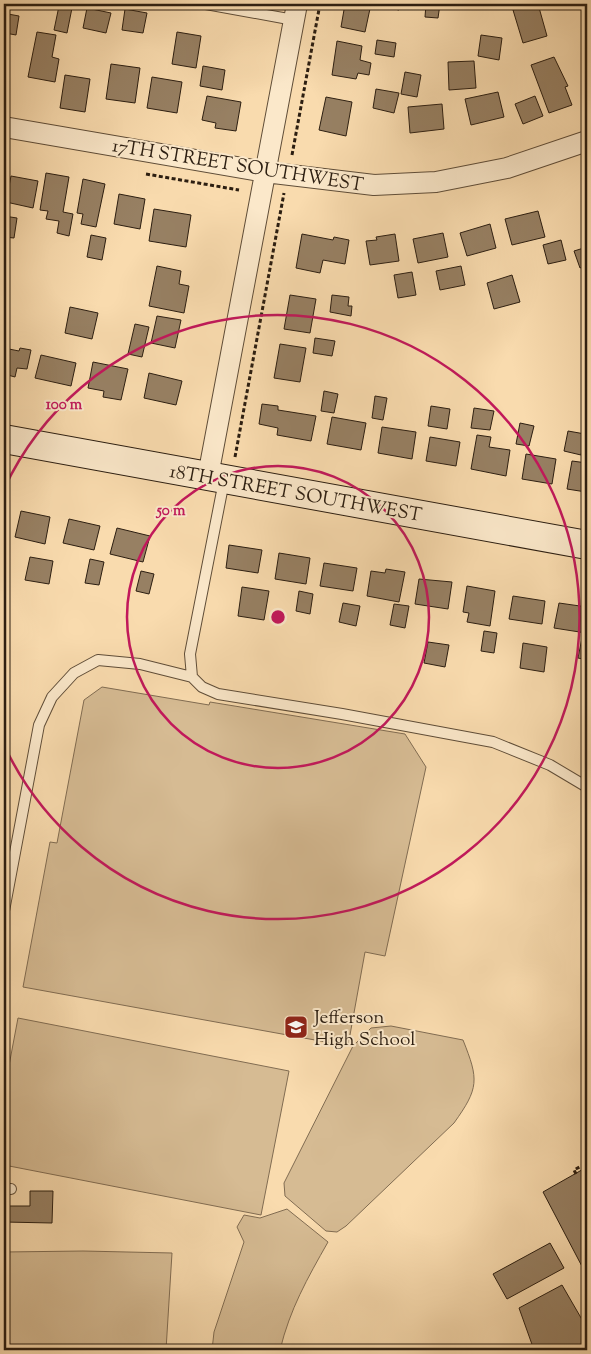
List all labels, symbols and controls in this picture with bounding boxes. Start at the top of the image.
street label: 17TH STREET SOUTHWEST [110,133,365,200]
text: 100 m [46,395,83,416]
street label: 18TH STREET SOUTHWEST [167,459,424,530]
text: 50 m [156,501,186,522]
centre of rings [269,608,287,626]
place label: Jefferson High School [313,1005,416,1054]
school or university icon: Jefferson High School [283,1014,309,1040]

